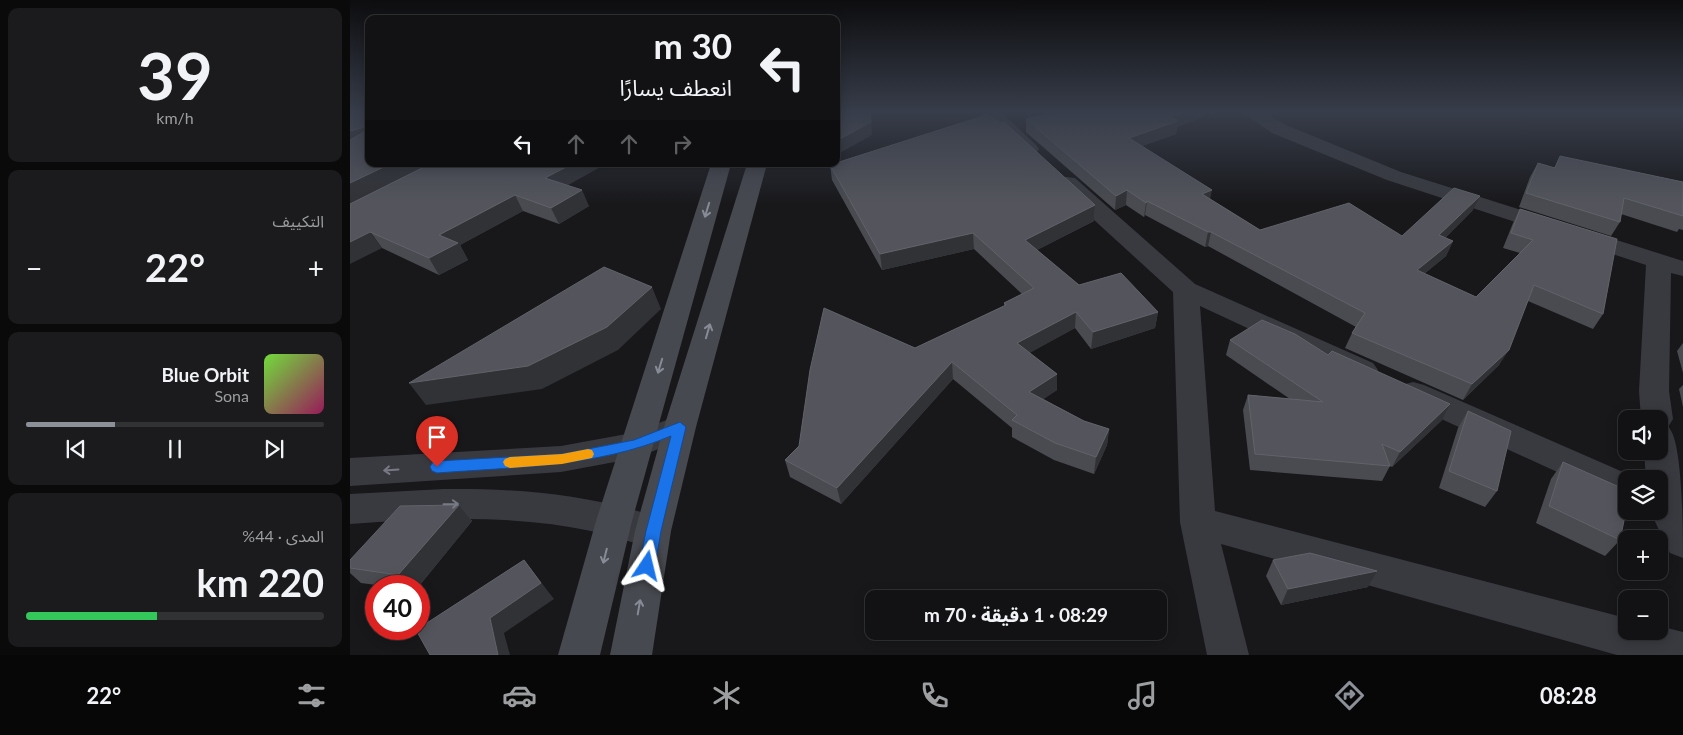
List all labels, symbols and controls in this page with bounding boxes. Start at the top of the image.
text: 30 m [654,24,732,66]
icon: left [750,35,815,100]
text: 39 [137,36,213,114]
text: انعطف يسارًا [620,74,732,101]
text: km/h [156,108,194,127]
icon: left [509,130,537,158]
icon: ahead [562,130,590,158]
icon: ahead [615,130,643,158]
icon: right [668,130,696,158]
one-way arrow [702,202,711,218]
text: التكييف [272,211,324,230]
text: 22° [145,244,205,290]
text: − [26,251,42,285]
text: + [308,251,324,285]
one-way arrow [704,323,714,339]
one-way arrow [654,357,664,373]
text: Blue Orbit [161,363,249,386]
text: Sona [214,386,249,405]
map controls [1618,410,1668,640]
button: sound [1618,410,1668,460]
pin [416,416,458,467]
icon: arrive [423,423,451,451]
icon: previous [62,435,90,463]
icon: pause [161,435,189,463]
icon: next [260,435,288,463]
one-way arrow [383,465,399,474]
button: layers [1618,470,1668,520]
one-way arrow [442,499,459,509]
text: المدى · 44% [242,526,324,545]
button: + [1618,530,1668,580]
position arrow [620,539,672,591]
one-way arrow [600,547,609,563]
text: 220 km [197,559,324,605]
speed limit sign: 40 [365,575,430,640]
button: − [1618,590,1668,640]
one-way arrow [635,599,645,615]
text: 08:29 · 1 دقيقة · 70 m [924,603,1108,626]
icon: filters [294,678,329,713]
icon: car [502,678,537,713]
icon: climate [709,678,744,713]
icon: phone [917,678,952,713]
icon: music [1125,678,1160,713]
icon: directions [1332,678,1367,713]
text: 22° [86,682,121,709]
text: 08:28 [1540,682,1597,709]

